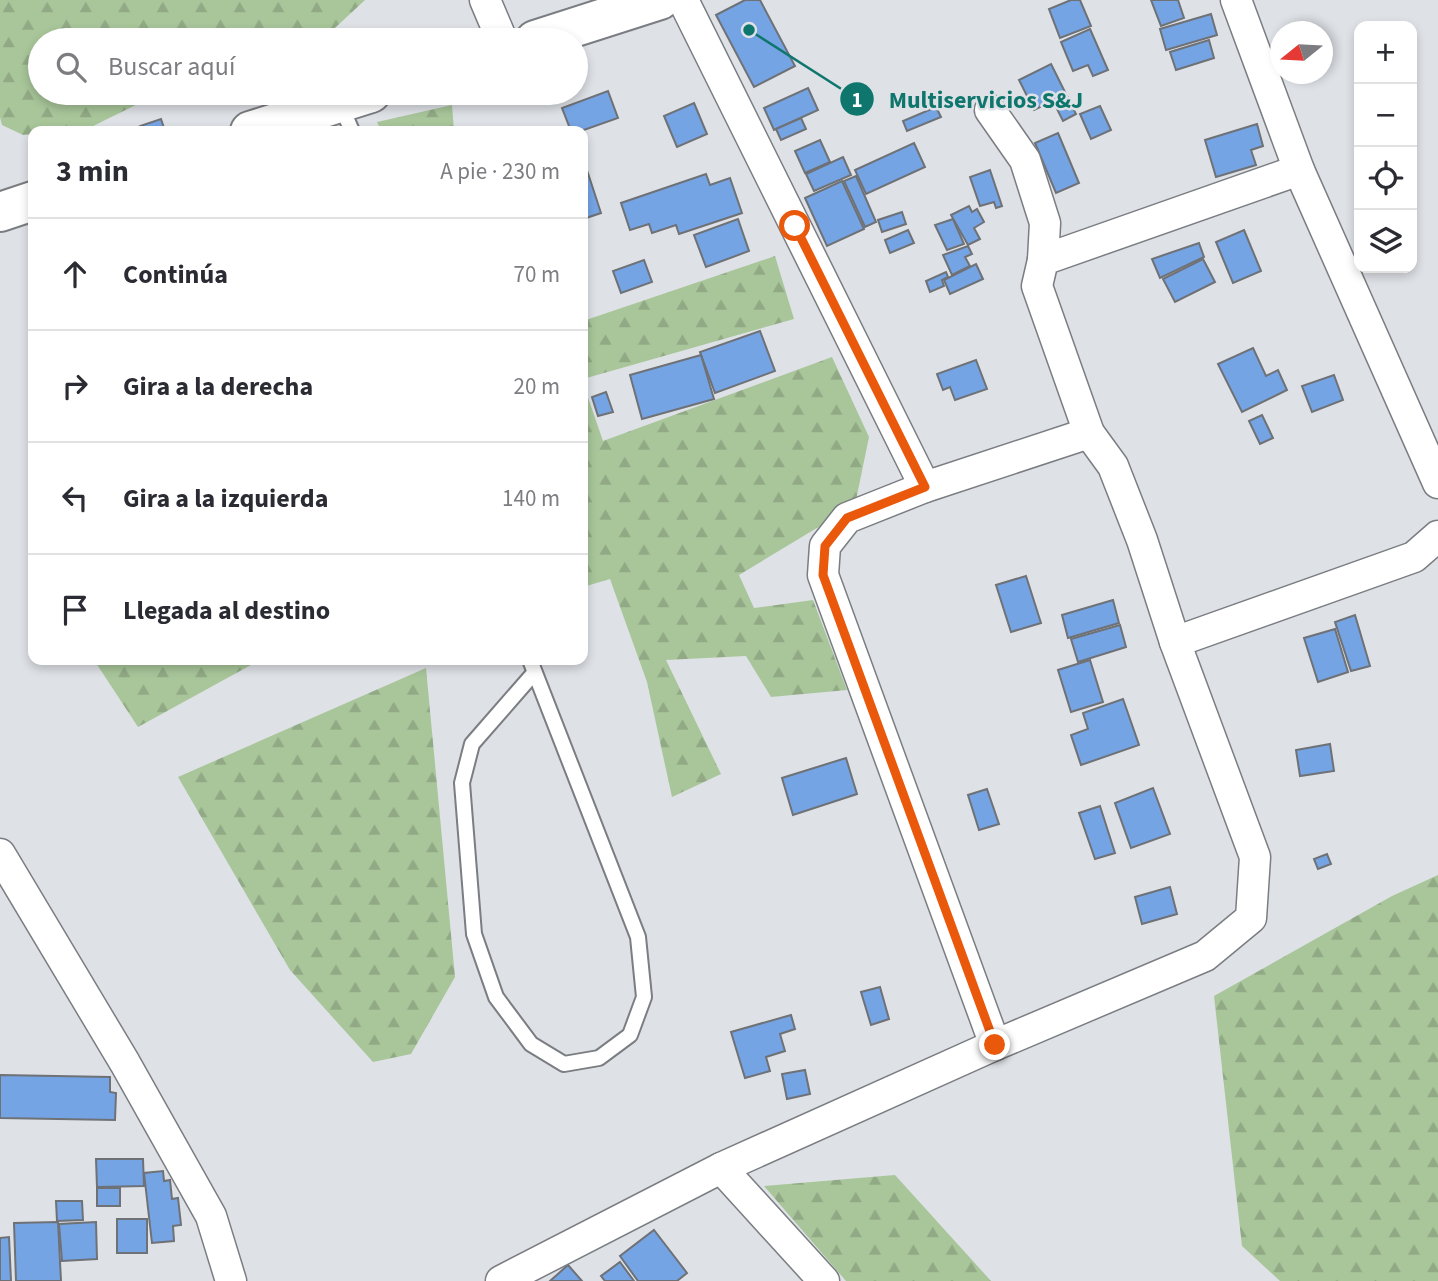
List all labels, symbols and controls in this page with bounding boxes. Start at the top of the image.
north arrow [1270,21,1333,84]
map controls [1354,21,1417,273]
button: + [1354,21,1417,84]
search box [28,28,588,105]
icon: search [52,48,90,86]
text: Buscar aquí [108,48,235,85]
callout: Multiservicios S&J [839,77,1097,122]
text: Multiservicios S&J [889,83,1083,118]
button: − [1354,84,1417,147]
text: 1 [851,85,863,115]
button: locate [1354,147,1417,210]
text: 3 min [56,150,129,193]
text: A pie · 230 m [440,155,560,188]
route start [779,210,810,241]
button: layers [1354,210,1417,273]
icon: ahead [56,255,94,293]
text: Continúa [123,256,228,293]
text: 70 m [513,258,560,291]
icon: right [56,367,94,405]
text: Gira a la derecha [123,368,313,405]
text: 20 m [513,370,560,403]
icon: left [56,479,94,517]
text: Gira a la izquierda [123,480,328,517]
text: 140 m [502,482,560,515]
icon: arrive [56,591,94,629]
text: Llegada al destino [123,592,330,629]
route end [979,1029,1010,1060]

